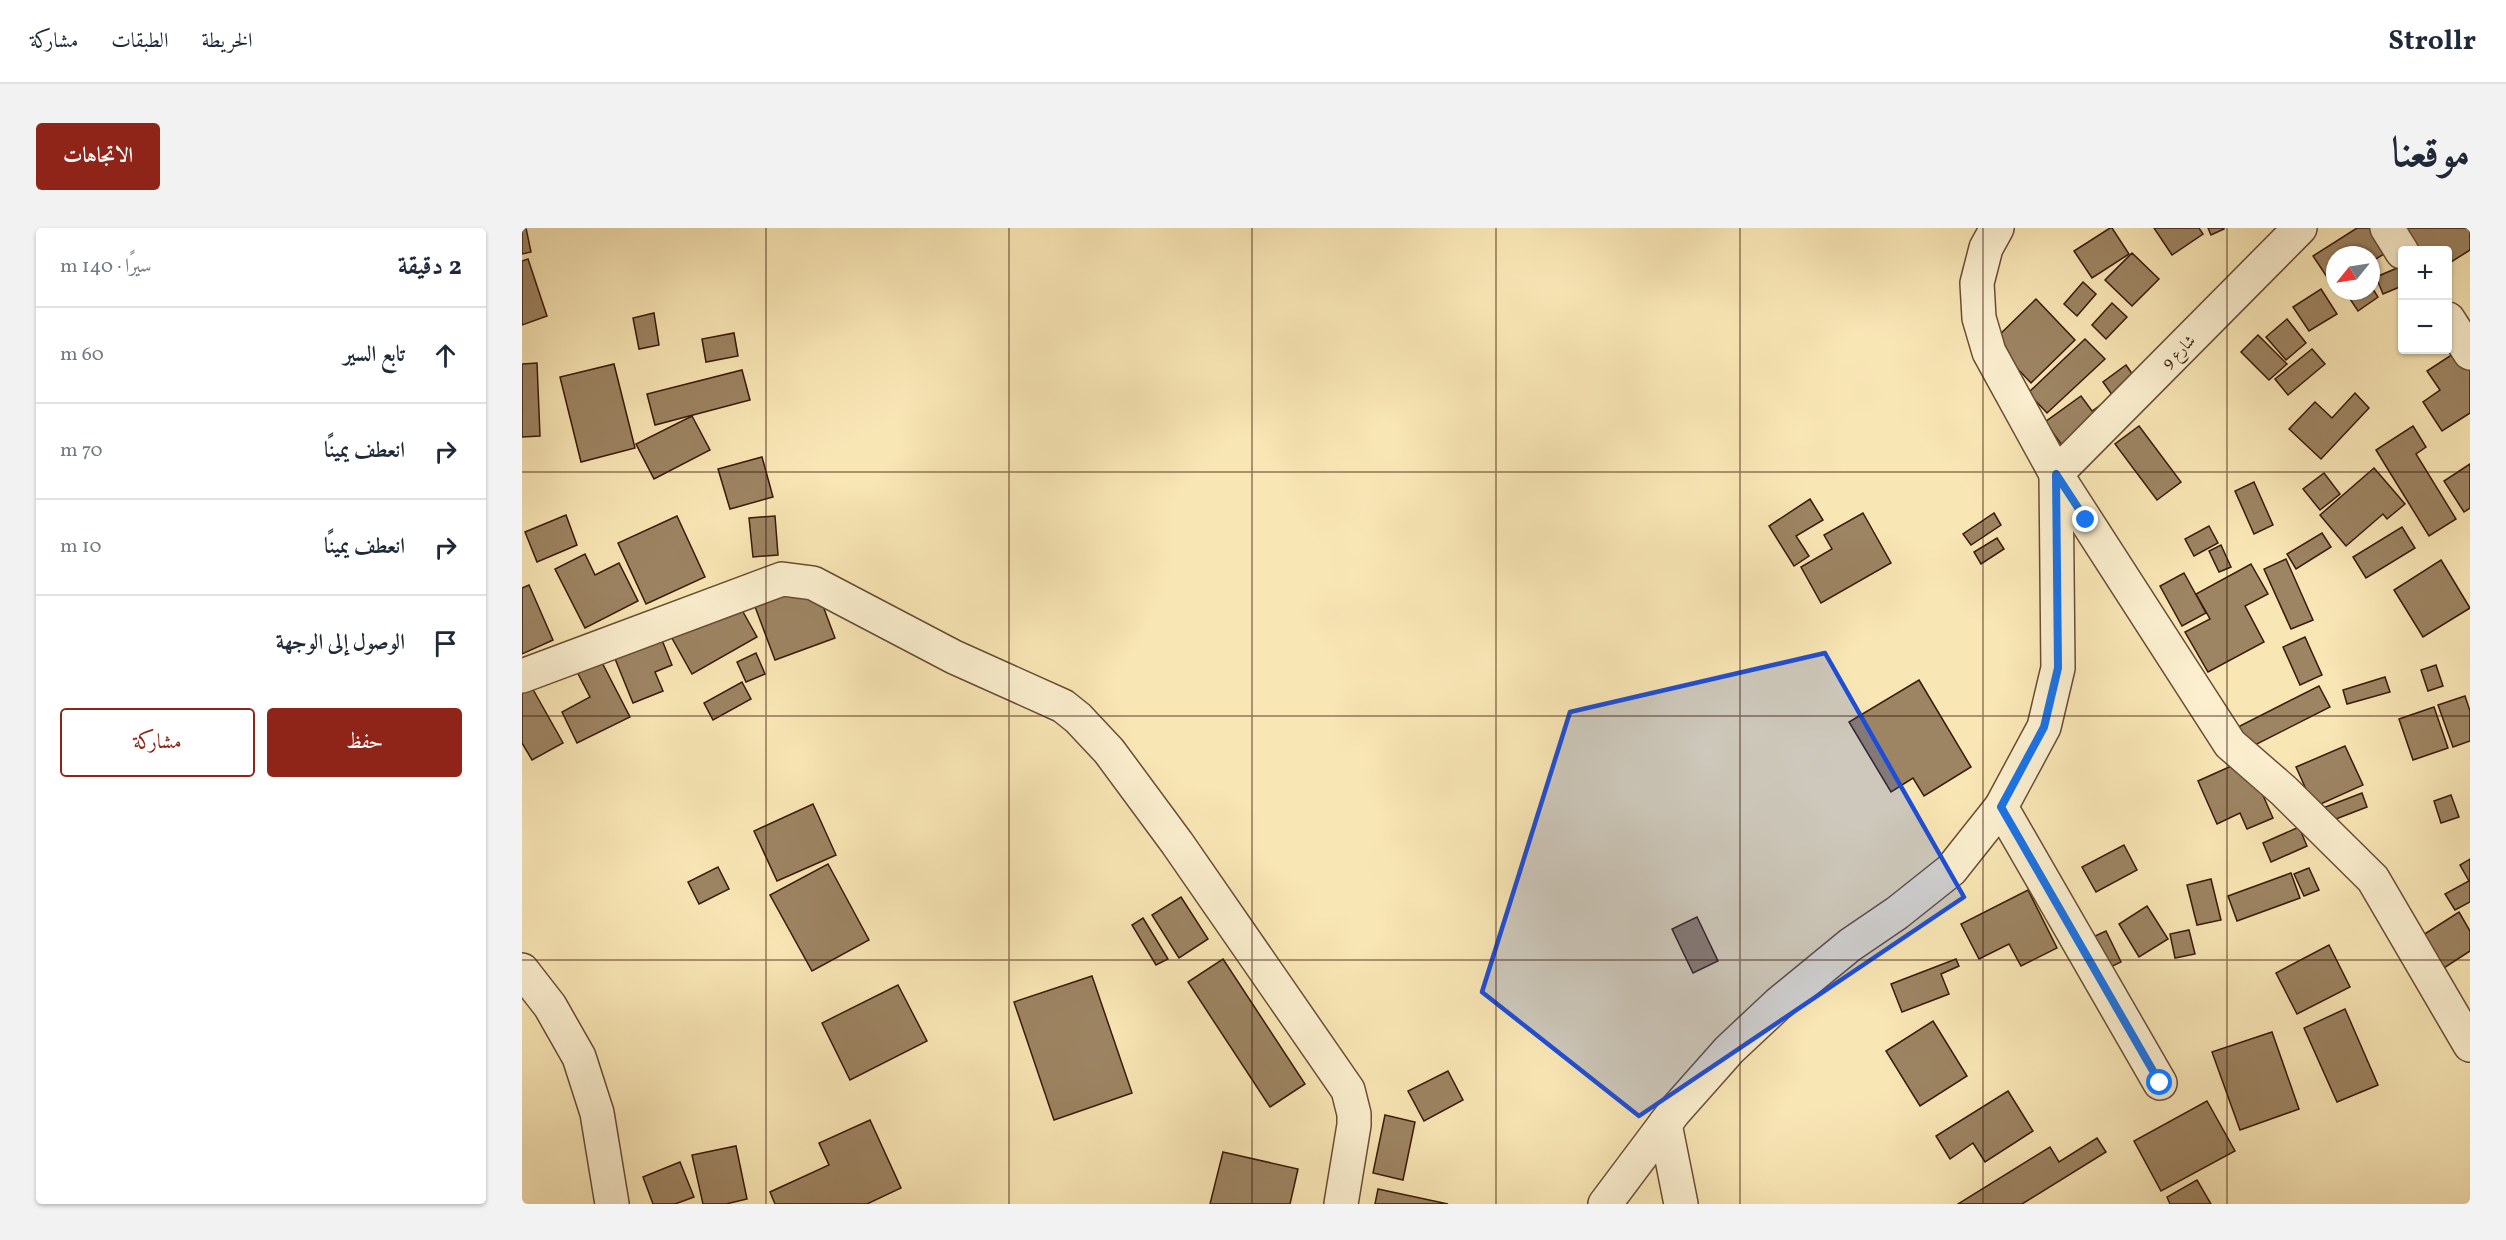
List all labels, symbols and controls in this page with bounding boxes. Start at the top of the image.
text: Strollr [2388,22,2476,61]
text: مشاركة [30,27,78,56]
text: الطبقات [111,27,168,56]
text: الخريطة [201,27,253,56]
button: الاتجاهات [36,123,160,190]
text: موقعنا [2392,126,2470,185]
north arrow [2326,246,2380,300]
map controls [2398,246,2452,354]
button: + [2398,246,2452,300]
text: 2 دقيقة [398,249,462,285]
text: سيرًا · 140 m [60,253,152,281]
button: − [2398,300,2452,354]
street label: شارع 9 [2158,331,2202,375]
icon: ahead [429,339,462,372]
text: تابع السير [343,340,405,371]
text: 60 m [60,341,104,369]
icon: right [429,435,462,468]
text: انعطف يمينًا [324,436,405,467]
text: 70 m [60,437,103,465]
route end [2072,506,2098,532]
icon: right [429,531,462,564]
text: انعطف يمينًا [324,532,405,563]
text: 10 m [60,533,101,561]
icon: arrive [429,627,462,660]
text: الوصول إلى الوجهة [276,628,405,659]
button: مشاركة [60,708,255,777]
button: حفظ [267,708,462,777]
route start [2146,1069,2172,1095]

